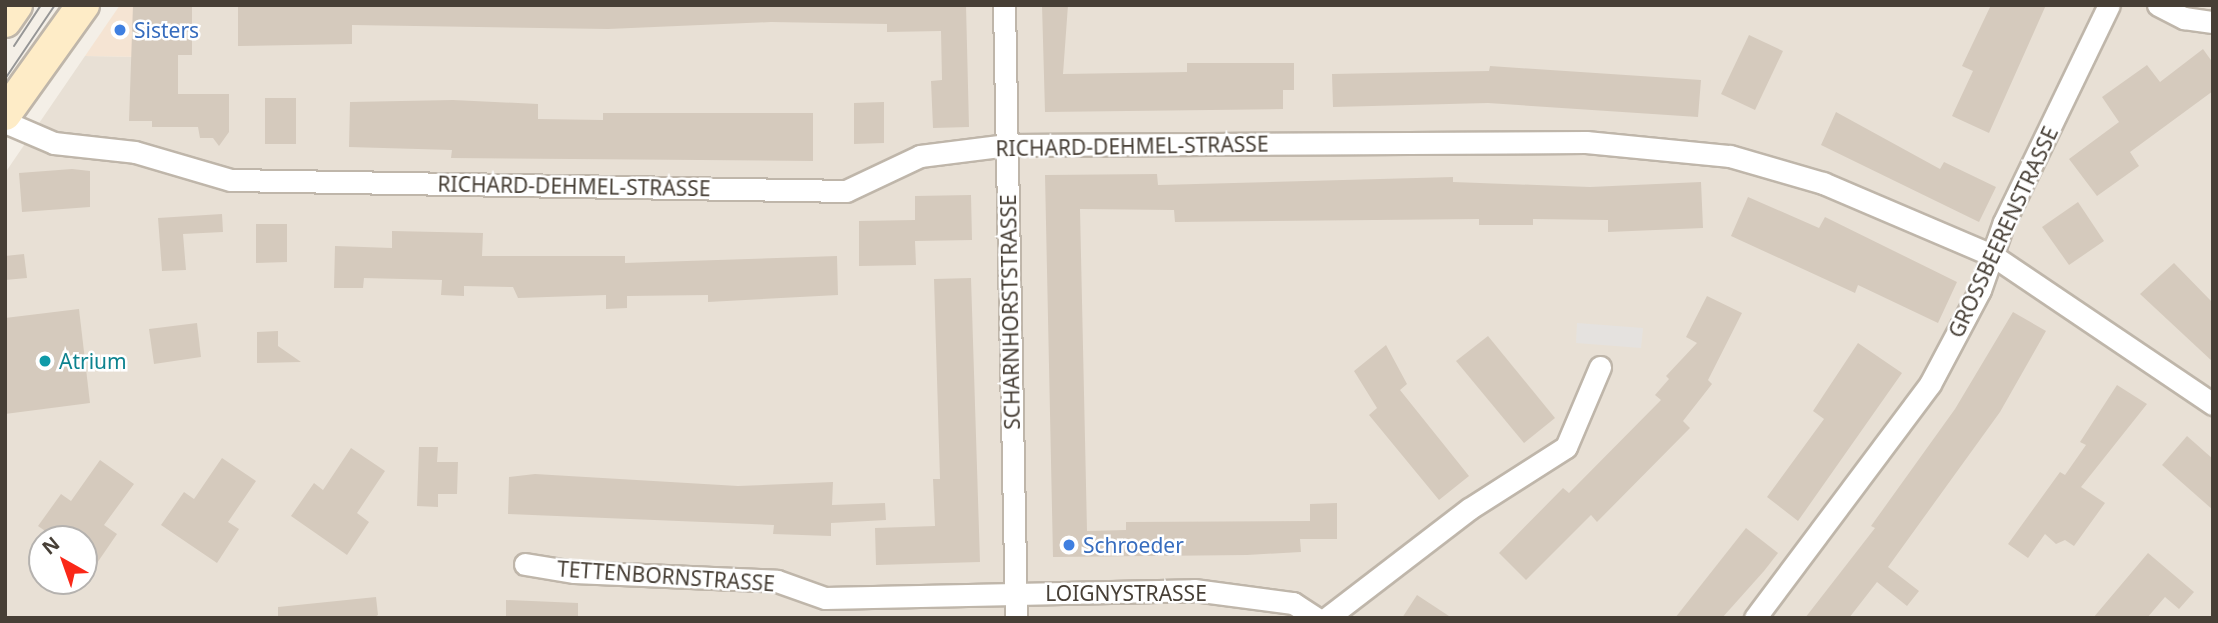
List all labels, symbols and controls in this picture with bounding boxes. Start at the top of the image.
place label: Sisters [134,17,199,43]
marker: Sisters [112,22,128,38]
street label: GROSSBEERENSTRASSE [1943,122,2063,342]
street label: RICHARD-DEHMEL-STRASSE [995,131,1269,161]
street label: RICHARD-DEHMEL-STRASSE [437,171,711,201]
street label: SCHARNHORSTSTRASSE [995,194,1025,430]
place label: Atrium [59,348,127,374]
marker: Atrium [37,353,53,369]
north arrow [28,525,98,595]
text: N [37,531,65,560]
place label: Schroeder [1083,532,1184,558]
marker: Schroeder [1061,537,1077,553]
street label: TETTENBORNSTRASSE [556,556,776,596]
street label: LOIGNYSTRASSE [1045,580,1207,606]

